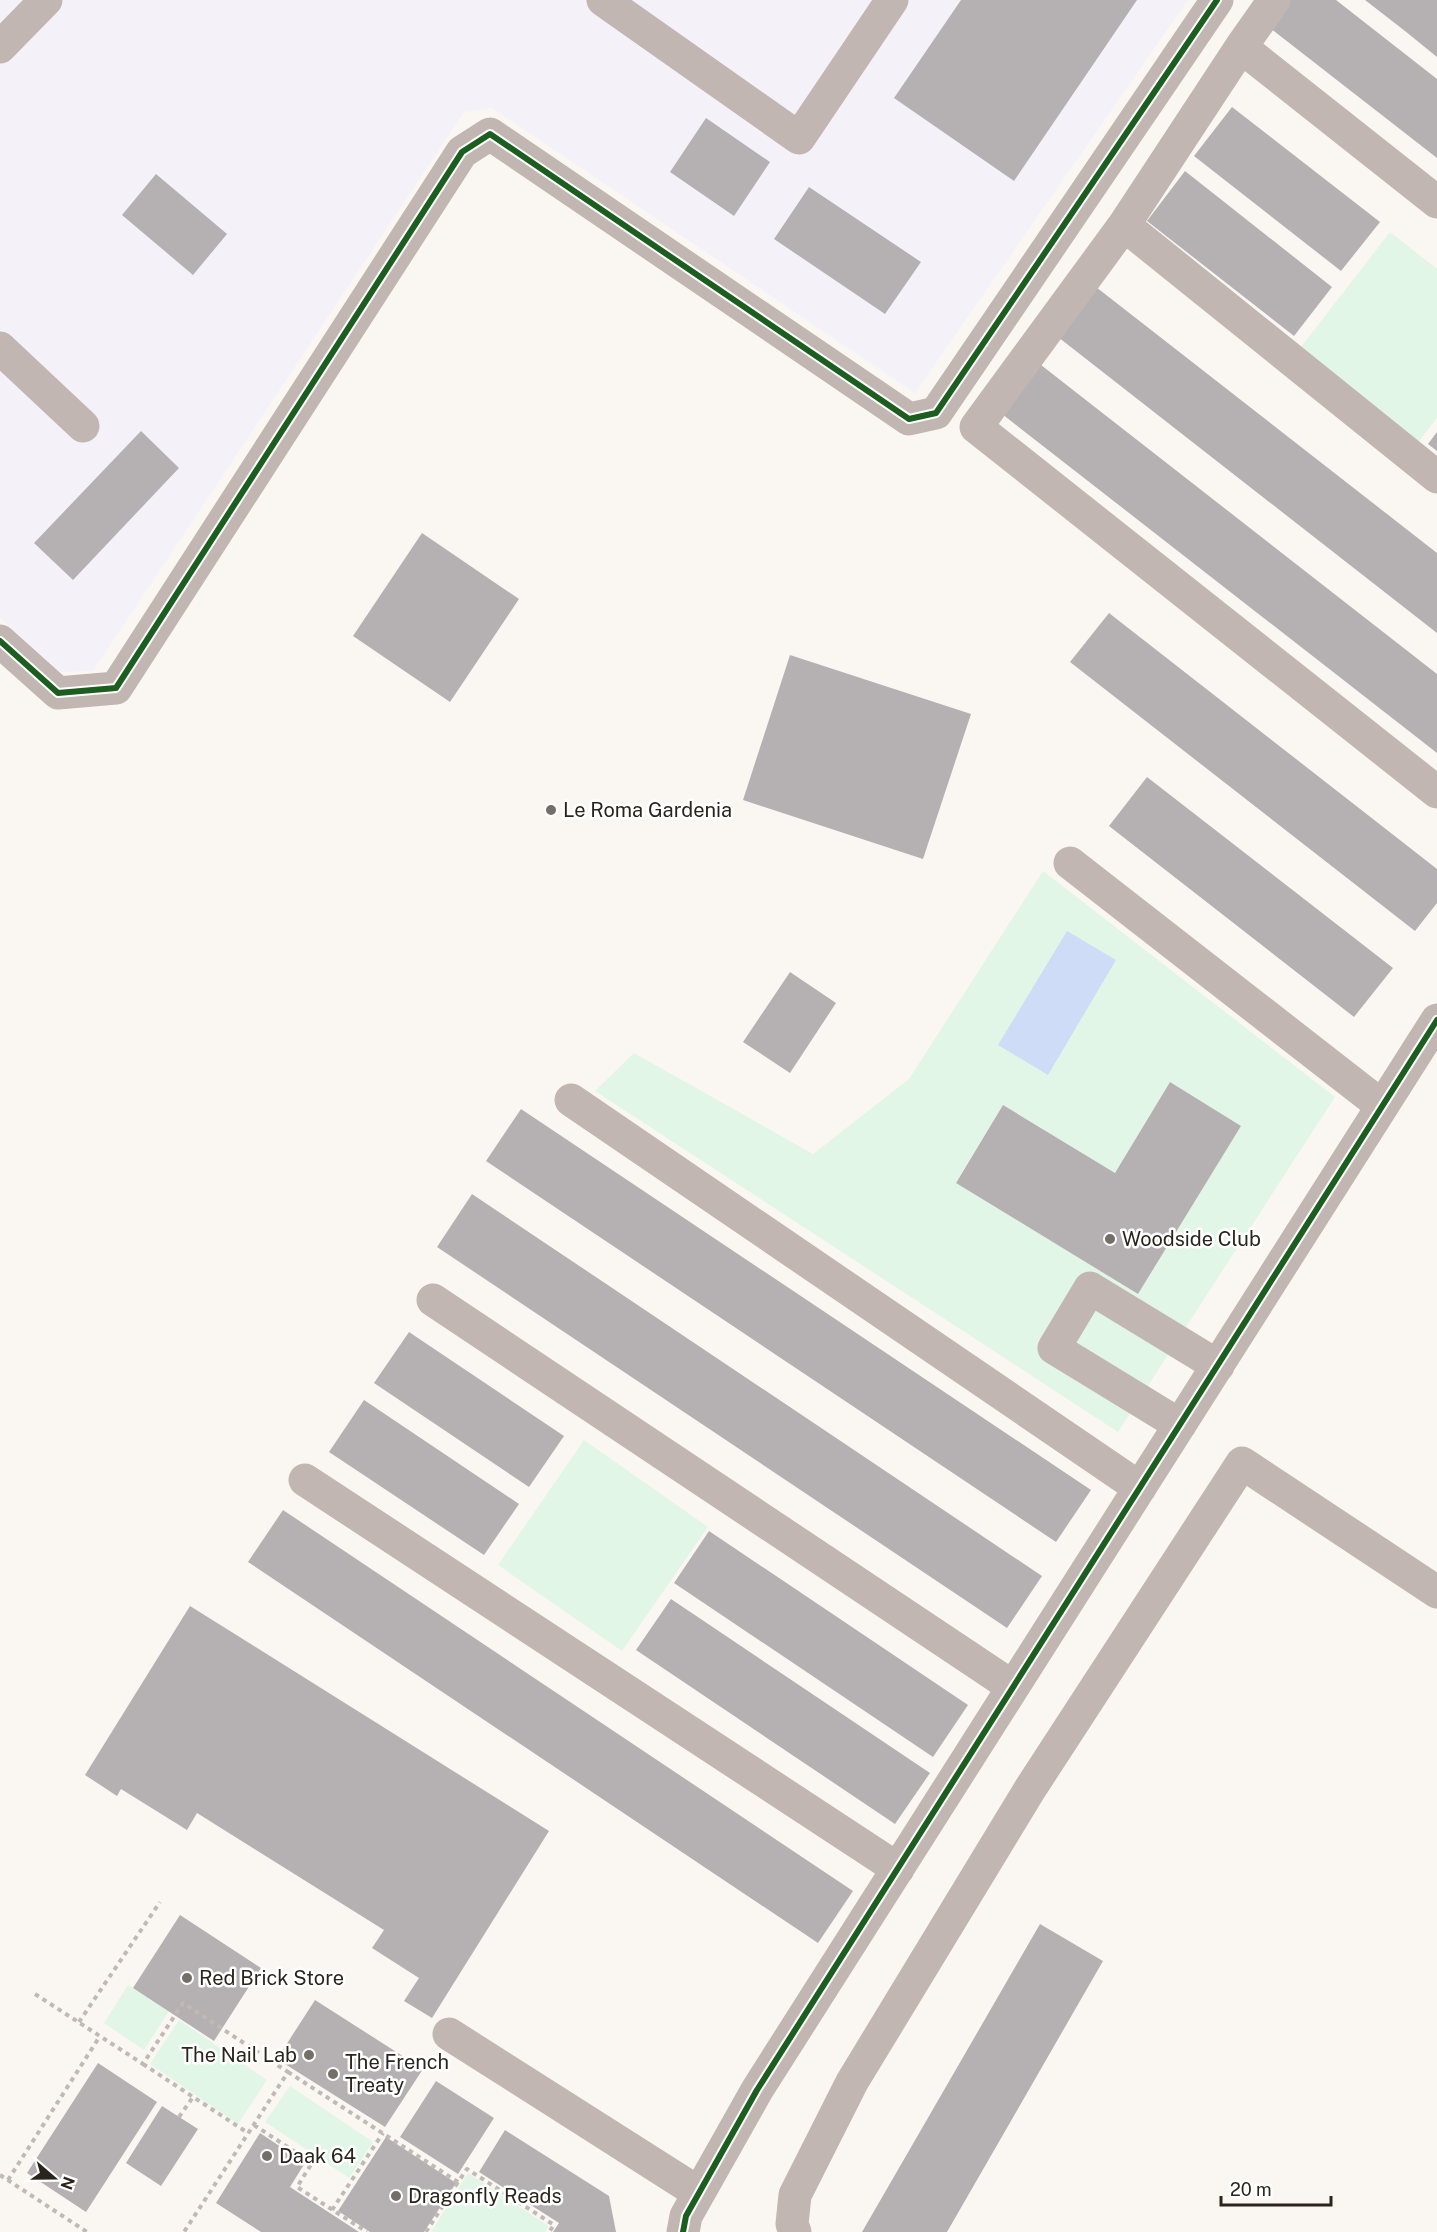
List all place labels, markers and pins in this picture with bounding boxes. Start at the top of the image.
place label: Le Roma Gardenia [563,798,732,822]
marker: Le Roma Gardenia [544,803,558,817]
place label: Woodside Club [1122,1227,1261,1251]
marker: Woodside Club [1103,1232,1117,1246]
place label: Red Brick Store [199,1966,344,1990]
marker: Red Brick Store [180,1971,194,1985]
place label: The Nail Lab [181,2043,297,2067]
marker: The Nail Lab [302,2048,316,2062]
place label: The French Treaty [345,2050,449,2097]
marker: The French Treaty [326,2067,340,2081]
place label: Daak 64 [279,2144,356,2168]
marker: Daak 64 [260,2149,274,2163]
place label: Dragonfly Reads [408,2184,562,2208]
marker: Dragonfly Reads [389,2189,403,2203]

